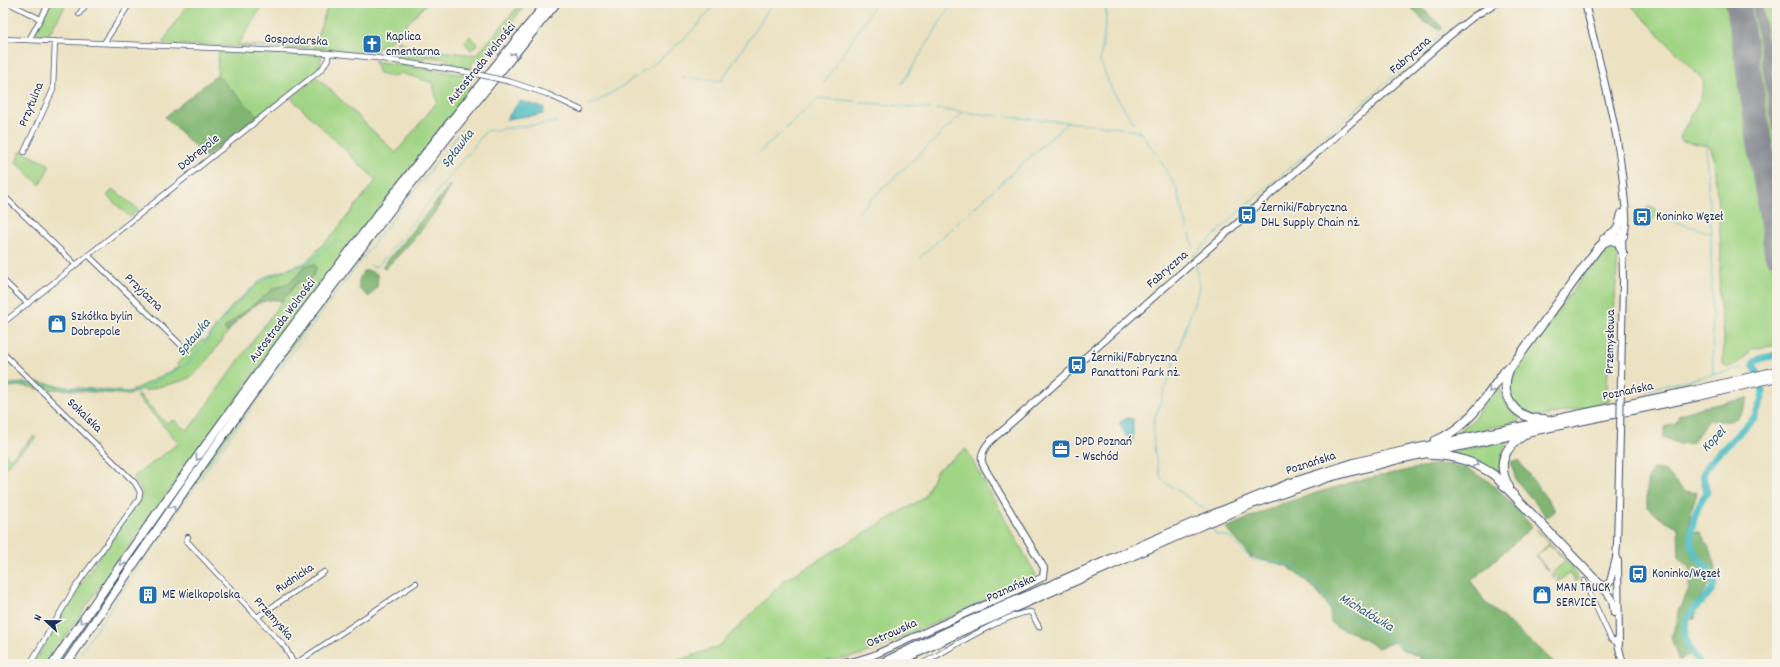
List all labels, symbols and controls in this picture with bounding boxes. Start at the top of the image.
street label: Autostrada Wolności [443,18,522,109]
place label: Kaplica cmentarna [386,28,441,62]
street label: Gospodarska [264,30,329,52]
street label: Fabryczna [1386,32,1437,80]
church icon: Kaplica cmentarna [361,33,383,55]
one-way arrow [509,52,516,59]
street label: Przytulna [14,79,50,130]
water label: Spławka [437,124,480,173]
street label: Dobrepole [174,130,224,176]
place label: Żerniki/Fabryczna DHL Supply Chain nż. [1261,199,1360,233]
bus stop icon: Żerniki/Fabryczna DHL Supply Chain nż. [1236,204,1258,226]
bus stop icon: Koninko Węzeł [1631,206,1653,228]
place label: Koninko Węzeł [1656,208,1724,227]
street label: Fabryczna [1143,246,1194,294]
street label: Przyjazna [119,270,167,317]
street label: Autostrada Wolności [245,274,321,367]
place label: Szkółka bylin Dobrepole [71,308,133,342]
street label: Przemysłowa [1601,309,1621,374]
shop icon: Szkółka bylin Dobrepole [46,313,68,335]
water label: Spławka [172,314,217,361]
place label: Żerniki/Fabryczna Panattoni Park nż. [1091,349,1180,383]
bus stop icon: Żerniki/Fabryczna Panattoni Park nż. [1066,354,1088,376]
street label: Poznańska [1601,377,1656,407]
one-way arrow [1489,385,1496,392]
street label: Sokalska [62,394,107,438]
water label: Kopel [1697,422,1732,457]
place label: DPD Poznań - Wschód [1075,433,1132,467]
office icon: DPD Poznań - Wschód [1050,438,1072,460]
street label: Poznańska [1284,447,1339,481]
one-way arrow [196,453,203,460]
one-way arrow [1471,459,1479,467]
one-way arrow [168,505,175,512]
one-way arrow [119,559,127,566]
street label: Rudnicka [272,559,319,599]
bus stop icon: Koninko/Węzeł [1627,563,1649,585]
place label: Koninko/Węzeł [1652,565,1721,584]
street label: Poznańska [984,569,1039,608]
place label: MAN TRUCK SERVICE [1556,579,1610,613]
building icon: ME Wielkopolska [137,584,159,606]
shop icon: MAN TRUCK SERVICE [1531,584,1553,606]
place label: ME Wielkopolska [162,586,241,605]
water label: Michałówka [1335,589,1398,638]
street label: Przemyska [248,593,298,646]
north arrow [26,601,66,641]
text: N [30,612,47,624]
street label: Ostrowska [864,614,921,654]
one-way arrow [80,617,87,624]

